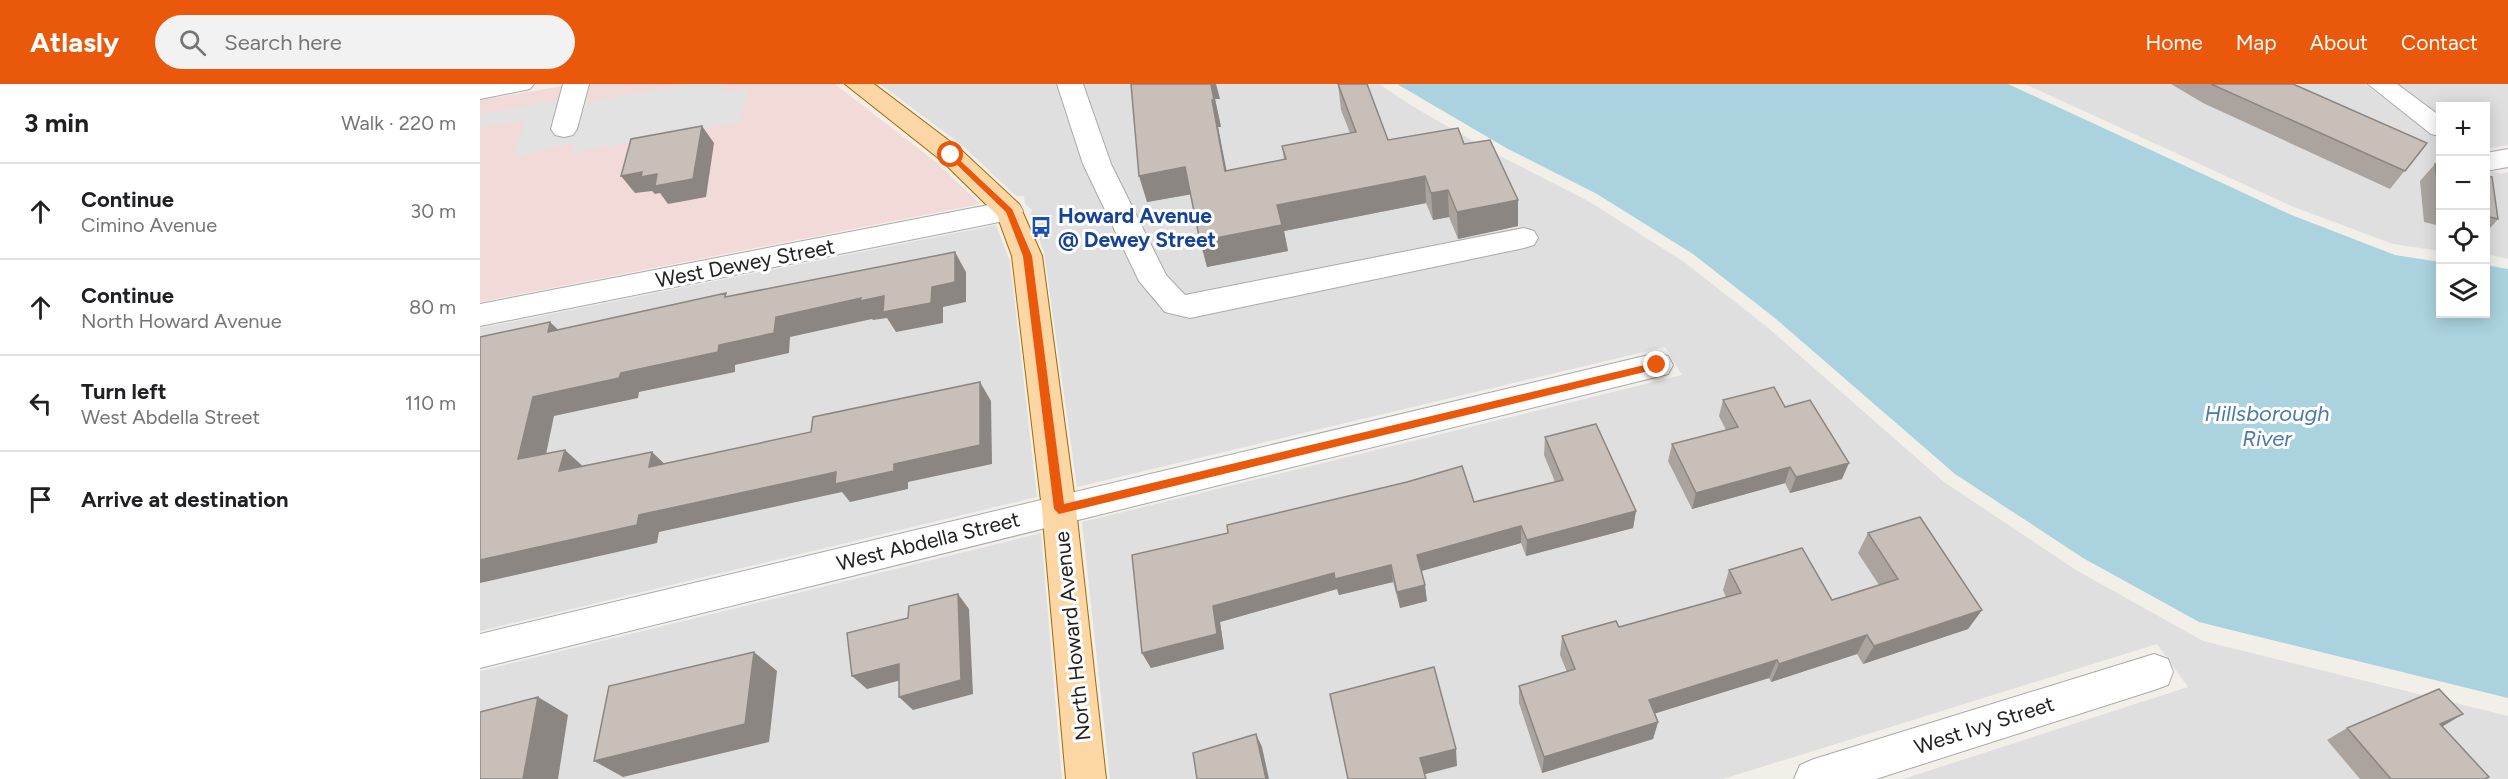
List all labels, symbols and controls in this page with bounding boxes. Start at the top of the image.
search box [155,15,575,69]
text: Atlasly [30,25,119,59]
icon: search [176,26,209,59]
text: Search here [224,29,342,56]
text: Home [2146,30,2203,55]
text: Map [2236,30,2277,55]
text: About [2310,30,2368,55]
text: Contact [2401,30,2478,55]
map controls [2436,102,2490,318]
button: + [2436,102,2490,156]
text: 3 min [24,107,89,139]
text: Walk · 220 m [341,111,456,135]
route start [937,141,963,167]
button: − [2436,156,2490,210]
text: Continue [81,186,174,213]
icon: ahead [24,195,57,228]
text: 30 m [410,199,456,223]
place label: Howard Avenue @ Dewey Street [1058,203,1216,252]
button: locate [2436,210,2490,264]
text: Cimino Avenue [81,213,217,237]
bus stop icon: Howard Avenue @ Dewey Street [1029,215,1053,239]
street label: West Dewey Street [653,233,837,293]
button: layers [2436,264,2490,318]
text: Continue [81,282,174,309]
icon: ahead [24,291,57,324]
text: 80 m [409,295,456,319]
text: North Howard Avenue [81,309,282,333]
route end [1643,351,1669,377]
text: Turn left [81,378,167,405]
icon: left [24,387,57,420]
text: 110 m [405,391,456,415]
water label: Hillsborough River [2204,400,2330,452]
text: West Abdella Street [81,405,260,429]
icon: arrive [24,483,57,516]
text: Arrive at destination [81,486,289,513]
street label: West Abdella Street [834,506,1022,576]
street label: North Howard Avenue [1049,530,1095,742]
street label: West Ivy Street [1911,691,2057,759]

